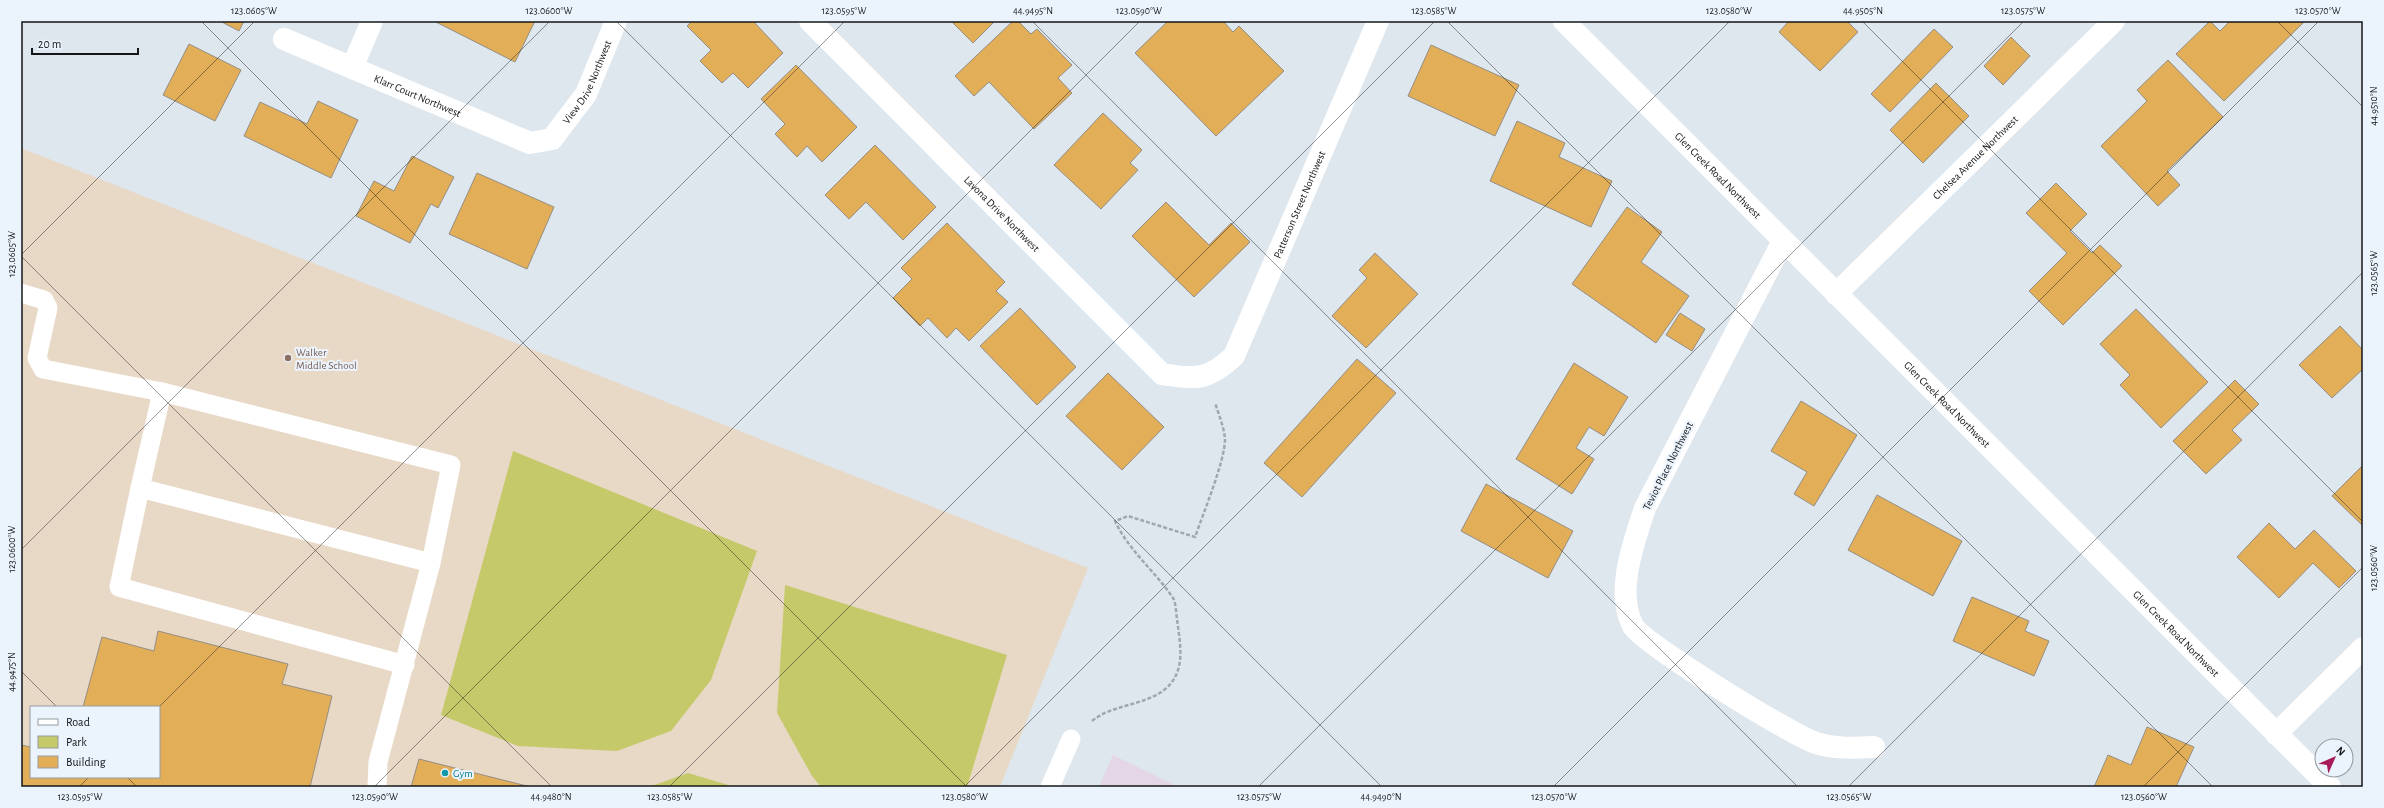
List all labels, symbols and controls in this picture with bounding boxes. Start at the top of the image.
text: 123.0605°W [231,6,277,16]
text: 123.0600°W [526,6,573,16]
text: 123.0595°W [822,6,866,16]
text: 44.9495°N [1013,6,1053,16]
text: 123.0590°W [1116,6,1162,16]
text: 123.0585°W [1412,6,1456,16]
text: 123.0580°W [1706,6,1752,16]
text: 44.9505°N [1843,6,1883,16]
text: 123.0575°W [2001,6,2045,16]
text: 123.0570°W [2295,6,2341,16]
scale bar [32,30,138,56]
text: 20 m [38,38,61,50]
street label: View Drive Northwest [560,38,613,126]
street label: Klarr Court Northwest [373,72,463,119]
text: 44.9510°N [2369,86,2379,126]
street label: Chelsea Avenue Northwest [1930,113,2020,201]
street label: Glen Creek Road Northwest [1673,130,1764,221]
street label: Patterson Street Northwest [1271,149,1327,260]
street label: Lavona Drive Northwest [962,174,1042,254]
text: 123.0605°W [7,231,17,277]
text: 123.0565°W [2369,251,2379,295]
place label: Walker Middle School [296,347,357,371]
marker: Walker Middle School [283,353,293,363]
street label: Glen Creek Road Northwest [1902,359,1993,450]
street label: Teviot Place Northwest [1641,420,1695,512]
text: 123.0600°W [7,525,17,572]
text: 123.0560°W [2369,545,2379,591]
street label: Glen Creek Road Northwest [2131,588,2222,679]
text: 44.9475°N [7,652,17,692]
legend [30,706,160,778]
text: Road [66,716,90,728]
text: Park [66,736,87,748]
north arrow [2314,738,2354,778]
text: N [2334,745,2347,758]
text: Building [66,756,106,768]
marker: Gym [440,768,450,778]
place label: Gym [453,768,473,779]
text: 123.0595°W [58,792,102,802]
text: 123.0590°W [352,792,398,802]
text: 44.9480°N [530,792,572,802]
text: 123.0585°W [648,792,692,802]
text: 123.0580°W [942,792,988,802]
text: 123.0575°W [1237,792,1281,802]
text: 44.9490°N [1360,792,1402,802]
text: 123.0570°W [1531,792,1577,802]
text: 123.0565°W [1827,792,1871,802]
text: 123.0560°W [2121,792,2167,802]

